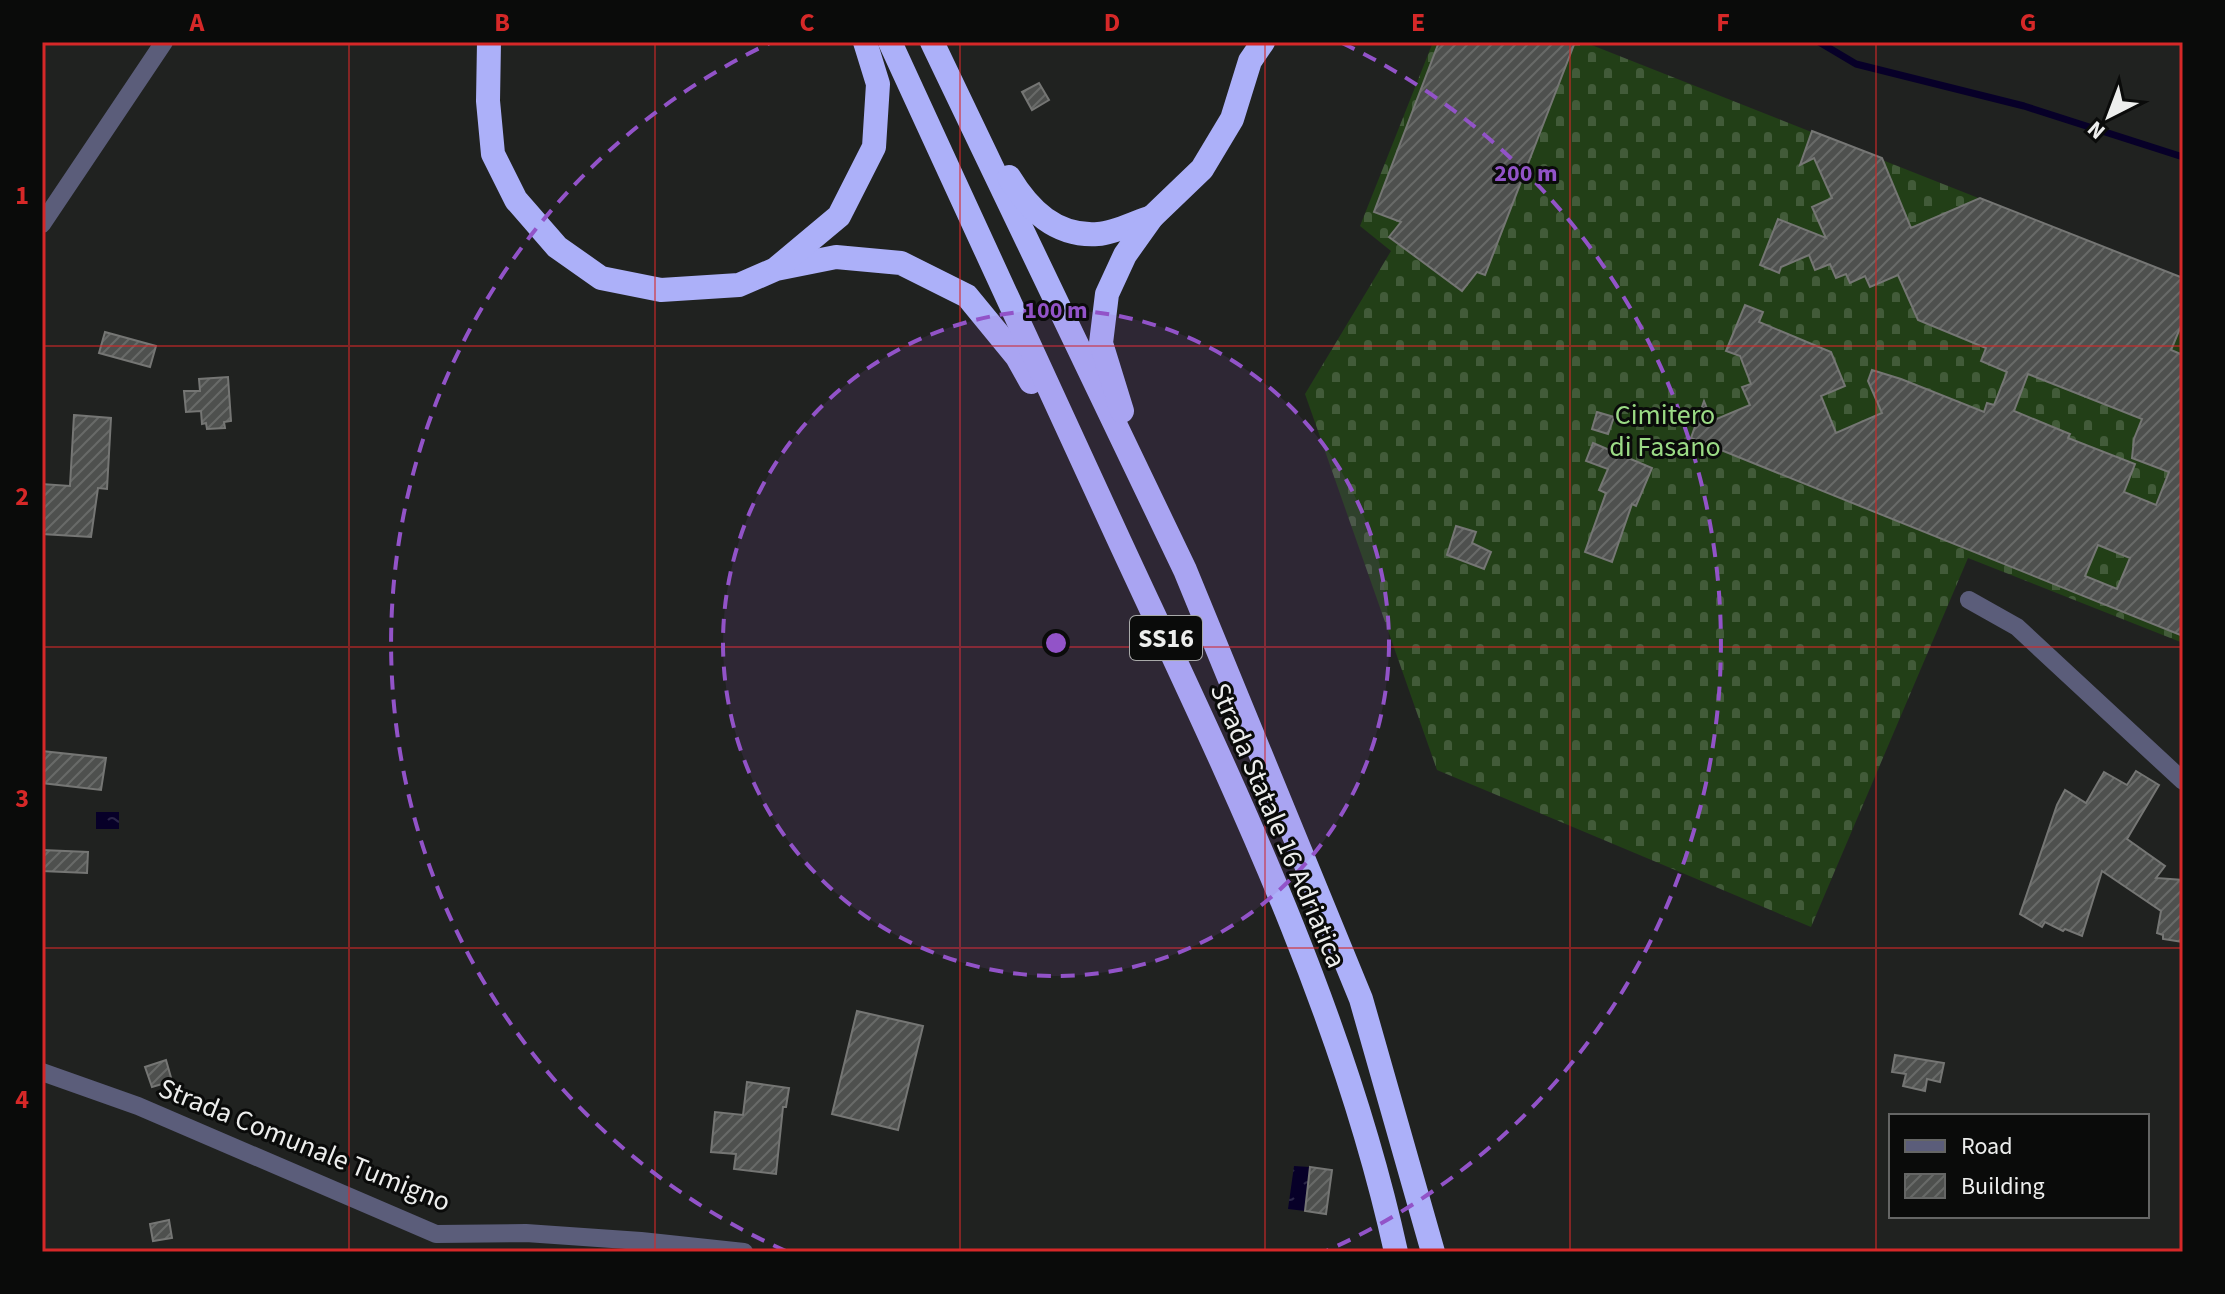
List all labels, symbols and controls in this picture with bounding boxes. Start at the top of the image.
text: A [189,4,206,41]
text: B [494,4,510,41]
text: C [799,4,815,41]
text: D [1104,4,1120,41]
text: E [1411,4,1425,41]
text: F [1716,4,1730,41]
text: G [2020,4,2036,41]
north arrow [2069,76,2149,156]
text: N [2080,113,2112,147]
text: 200 m [1494,156,1558,191]
text: 1 [15,177,29,214]
text: 100 m [1024,293,1088,328]
park label: Cimitero di Fasano [1609,395,1721,467]
text: 2 [15,478,29,515]
road number: SS16 [1130,616,1202,660]
centre of rings [1042,629,1070,657]
street label: Strada Statale 16 Adriatica [1200,677,1356,974]
text: 3 [15,780,29,817]
street label: Strada Comunale Tumigno [153,1068,457,1222]
text: 4 [15,1081,29,1118]
legend [1889,1114,2149,1218]
text: Road [1961,1129,2013,1164]
text: Building [1961,1169,2045,1204]

